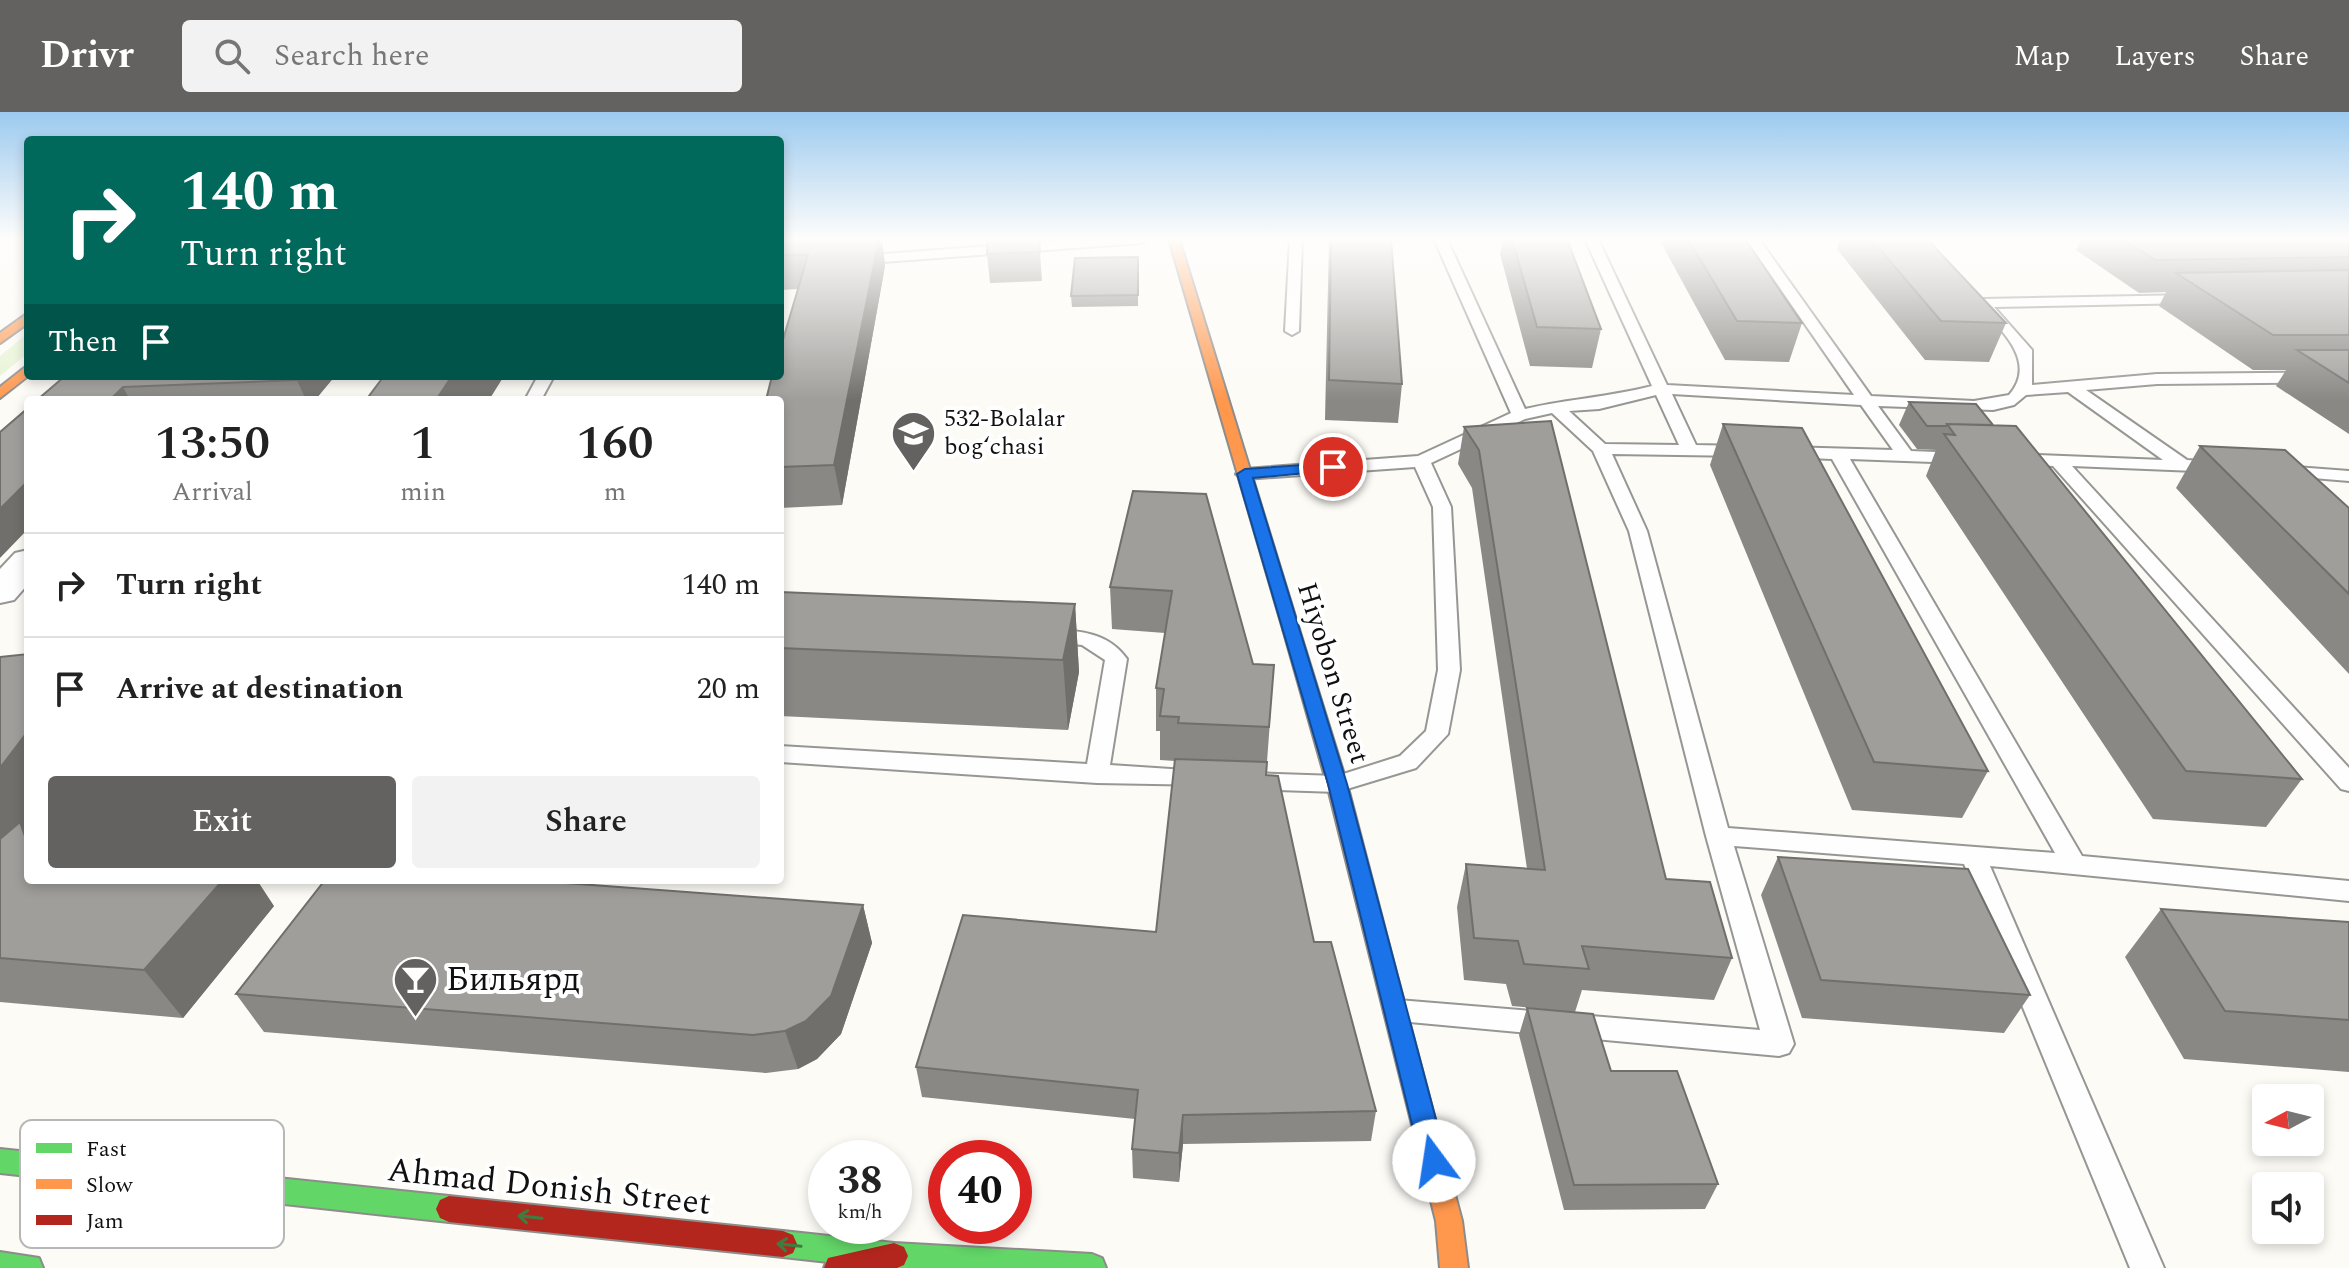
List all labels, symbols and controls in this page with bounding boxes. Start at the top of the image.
search box [182,20,742,92]
text: Drivr [40,27,134,85]
text: Search here [274,33,430,79]
icon: search [210,34,254,78]
text: Map [2014,35,2070,78]
text: Layers [2114,35,2196,78]
text: Share [2240,35,2309,78]
text: 140 m [180,150,339,235]
icon: right [48,168,152,272]
text: Turn right [180,227,347,282]
text: Then [48,319,118,365]
icon: arrive [134,320,178,364]
place label: 532-Bolalar bogʻchasi [944,401,1065,465]
text: 13:50 [154,407,270,480]
text: 1 [410,407,436,480]
text: 160 [576,407,654,480]
school or university icon: 532-Bolalar bogʻchasi [889,409,937,472]
pin [1299,433,1367,501]
icon: arrive [1311,445,1355,489]
text: Arrival [172,472,253,512]
text: min [400,472,446,512]
text: m [604,472,626,512]
text: Turn right [116,562,262,608]
text: 140 m [682,562,760,608]
icon: right [48,563,92,607]
street label: Hiyobon Street [1285,577,1381,769]
text: Arrive at destination [116,666,403,712]
text: 20 m [697,666,760,712]
icon: arrive [48,667,92,711]
button: Exit [48,776,396,868]
button: Share [412,776,760,868]
place label: Бильярд [446,954,580,1006]
bar icon: Бильярд [391,956,439,1019]
north arrow [2252,1084,2324,1156]
map controls [2252,1084,2324,1244]
position arrow [1392,1119,1476,1203]
legend [20,1120,284,1248]
text: Fast [86,1133,127,1166]
speed limit sign: 40 [928,1140,1032,1244]
street label: Ahmad Donish Street [385,1144,713,1230]
text: 38 [838,1151,882,1212]
text: Slow [86,1169,134,1202]
button: sound [2252,1172,2324,1244]
text: km/h [838,1197,883,1227]
text: Jam [86,1205,124,1238]
one-way arrow [518,1210,544,1225]
one-way arrow [776,1237,803,1252]

